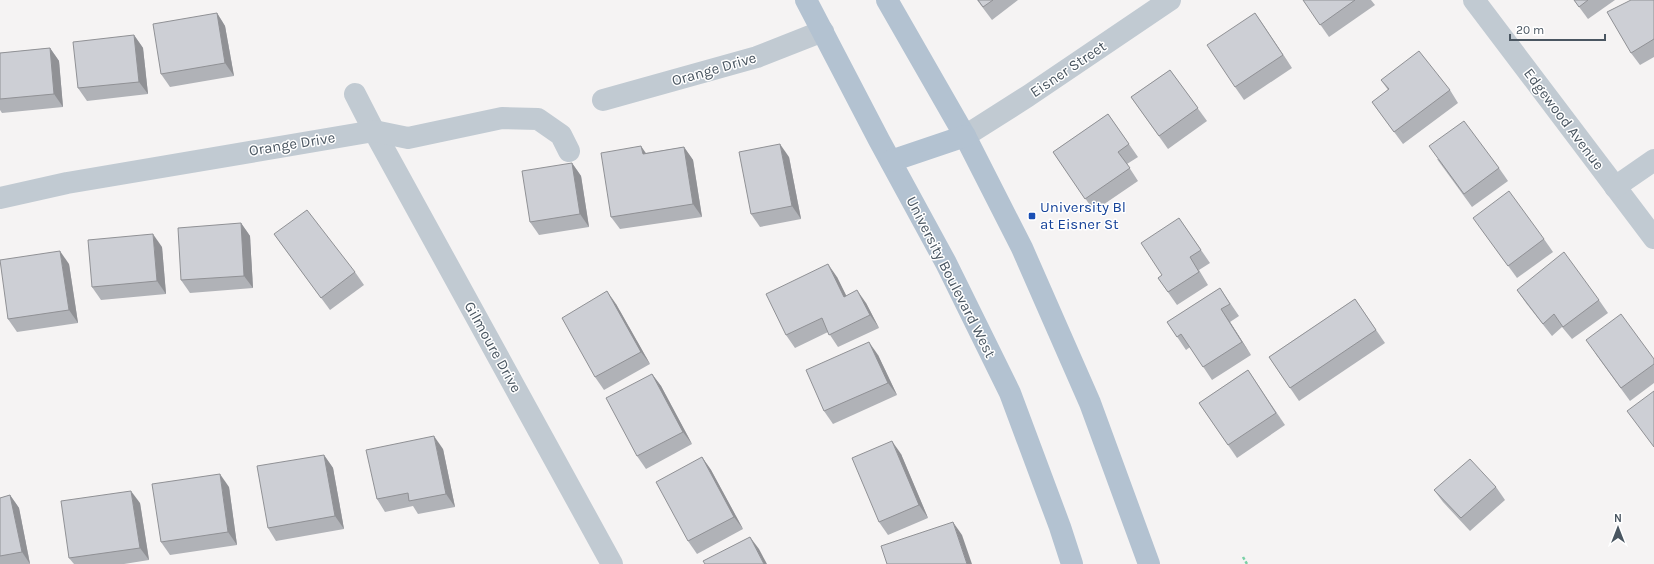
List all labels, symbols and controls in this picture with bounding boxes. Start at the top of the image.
scale bar [1510,16,1605,42]
text: 20 m [1516,23,1544,37]
street label: Eisner Street [1027,37,1110,101]
street label: Orange Drive [670,48,758,90]
street label: Edgewood Avenue [1520,65,1608,173]
street label: Orange Drive [248,128,336,160]
street label: University Boulevard West [902,193,1000,361]
place label: University Bl at Eisner St [1040,198,1126,233]
marker: University Bl at Eisner St [1027,211,1037,221]
street label: Gilmoure Drive [461,298,525,396]
north arrow [1598,508,1638,548]
text: N [1614,512,1622,525]

